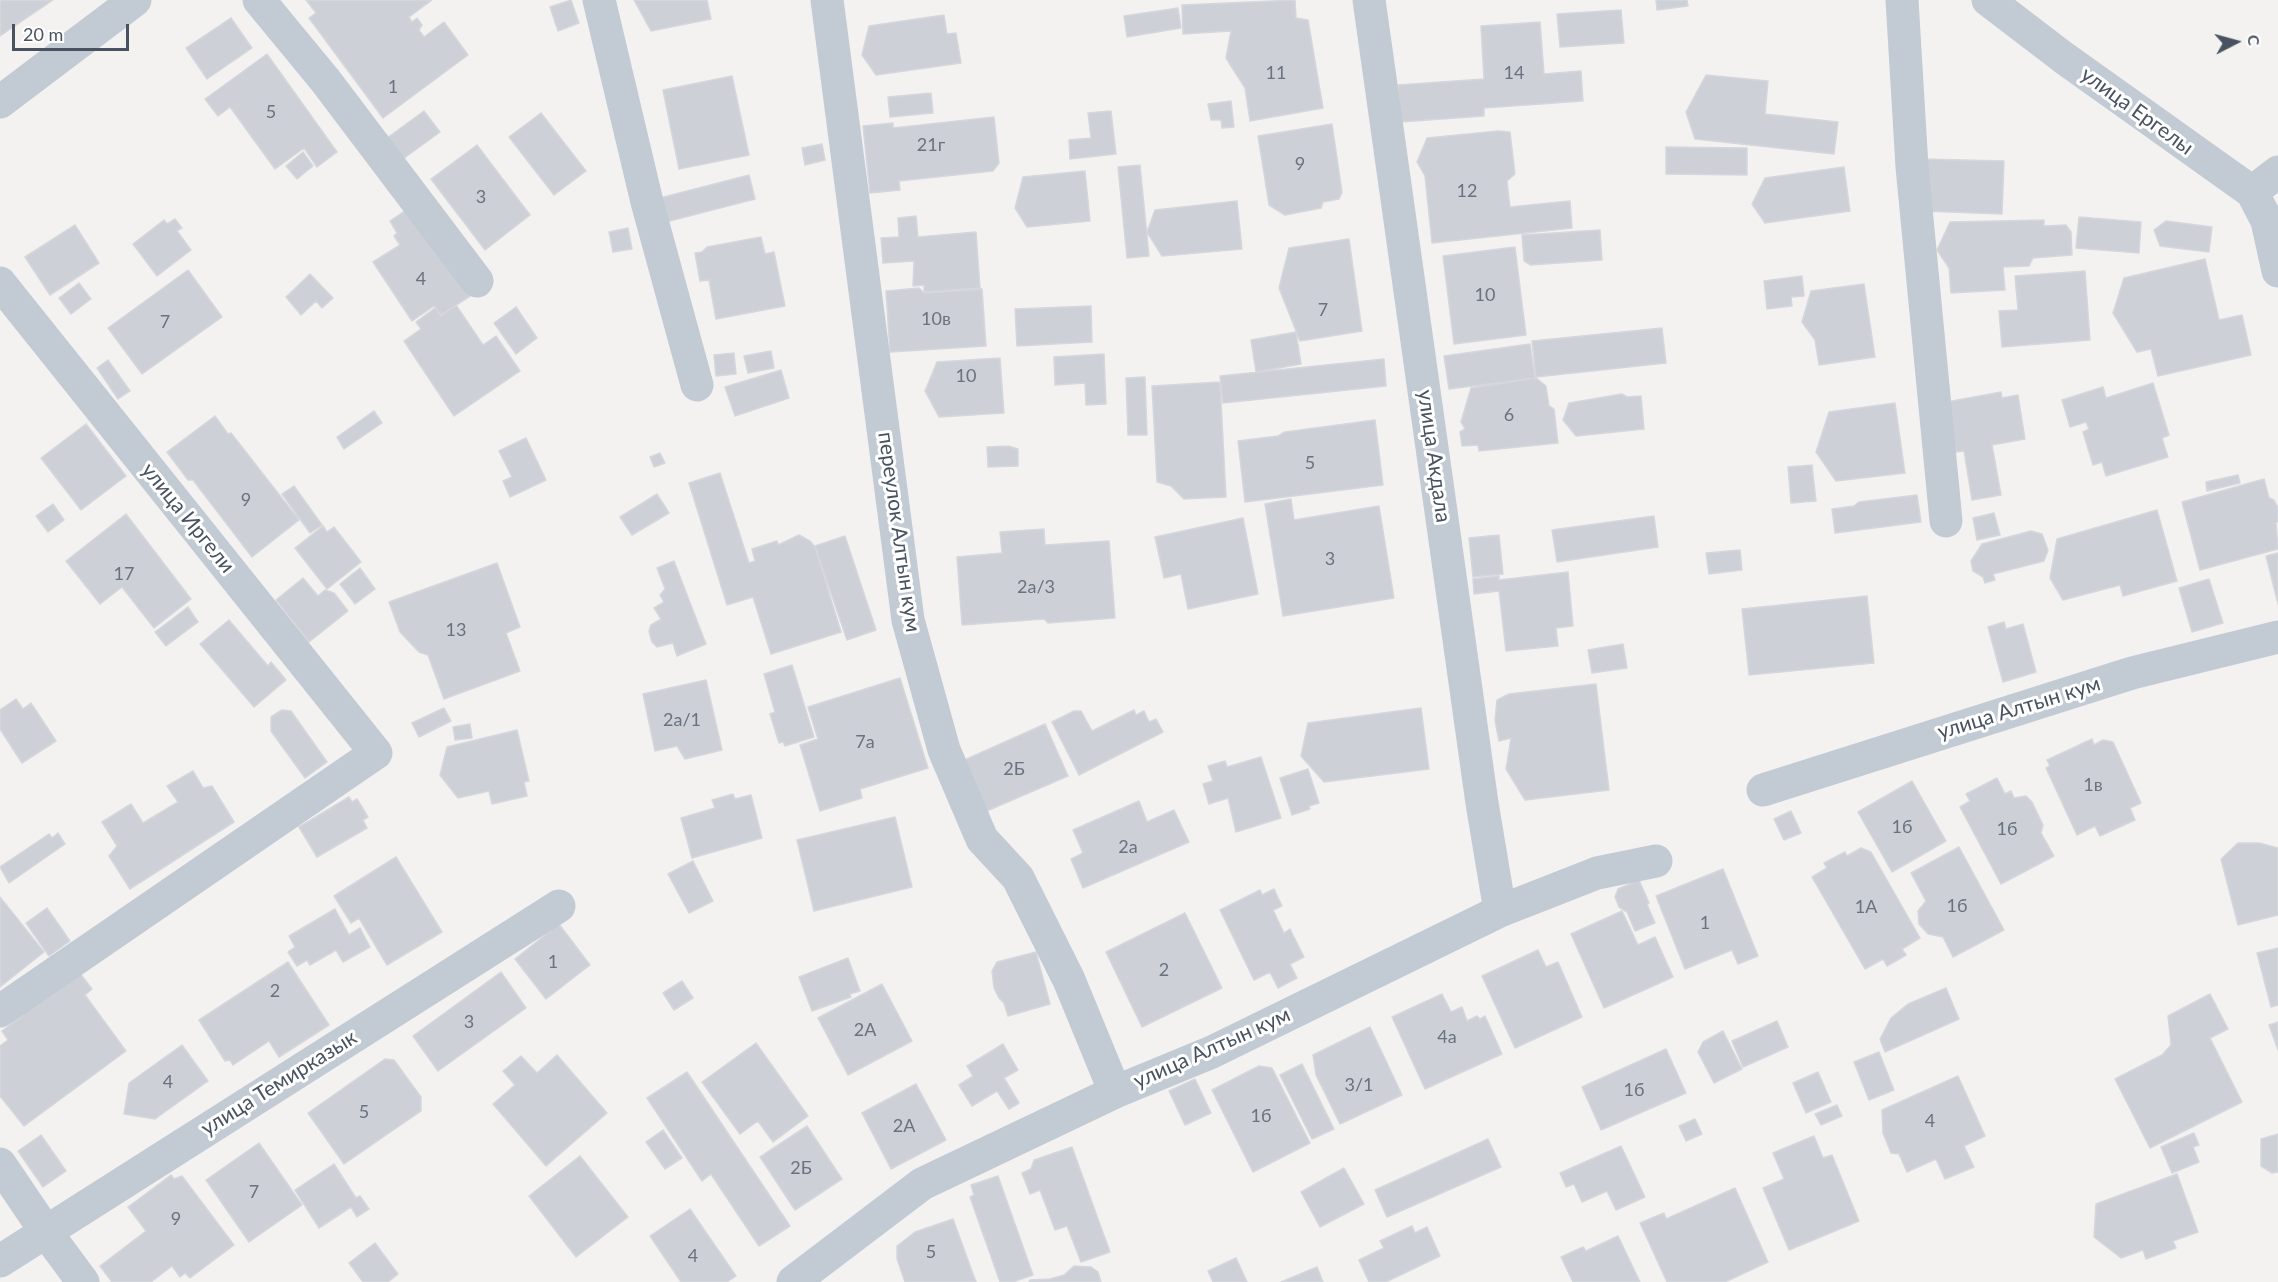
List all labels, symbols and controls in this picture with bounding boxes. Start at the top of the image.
scale bar [15,12,132,50]
north arrow [2206,12,2266,72]
text: 20 m [23,23,63,45]
text: С [2244,34,2264,46]
house number: 11 [1266,62,1286,84]
house number: 14 [1504,62,1524,84]
street label: улица Ергелы [2076,62,2198,160]
house number: 1 [388,76,398,98]
house number: 5 [266,101,276,123]
house number: 21г [917,134,945,156]
house number: 9 [1295,153,1305,175]
house number: 12 [1457,180,1477,202]
house number: 3 [476,186,486,208]
house number: 4 [416,268,426,290]
house number: 10 [1475,284,1495,306]
house number: 7 [1318,299,1328,321]
house number: 10в [921,308,951,330]
house number: 7 [160,311,170,333]
house number: 10 [956,365,976,387]
street label: улица Акдала [1412,388,1456,524]
house number: 6 [1504,404,1514,426]
street label: переулок Алтын кум [872,430,926,634]
house number: 5 [1305,452,1315,474]
street label: улица Иргели [136,458,240,578]
house number: 9 [241,489,251,511]
house number: 3 [1325,548,1335,570]
house number: 17 [114,563,134,585]
house number: 2а/3 [1017,576,1055,598]
house number: 13 [446,619,466,641]
street label: улица Алтын кум [1935,671,2103,745]
house number: 2а/1 [663,709,701,731]
house number: 7а [855,731,875,753]
house number: 2Б [1003,758,1025,780]
house number: 1в [2083,774,2103,796]
house number: 1б [1892,816,1912,838]
house number: 1б [1997,818,2017,840]
house number: 2а [1118,836,1138,858]
house number: 1б [1947,895,1967,917]
house number: 1А [1855,896,1877,918]
house number: 1 [1700,912,1710,934]
house number: 1 [548,951,558,973]
house number: 2 [1159,959,1169,981]
house number: 2 [270,980,280,1002]
street label: улица Алтын кум [1130,1002,1294,1094]
house number: 3 [464,1011,474,1033]
house number: 2А [854,1019,876,1041]
street label: улица Темирказык [196,1025,362,1141]
house number: 4а [1437,1026,1457,1048]
house number: 4 [163,1071,173,1093]
house number: 3/1 [1344,1074,1374,1096]
house number: 1б [1624,1079,1644,1101]
house number: 5 [359,1101,369,1123]
house number: 1б [1251,1105,1271,1127]
house number: 4 [1925,1110,1935,1132]
house number: 2А [893,1115,915,1137]
house number: 2Б [790,1157,812,1179]
house number: 7 [249,1181,259,1203]
house number: 9 [171,1208,181,1230]
house number: 5 [926,1241,936,1263]
house number: 4 [688,1245,698,1267]

